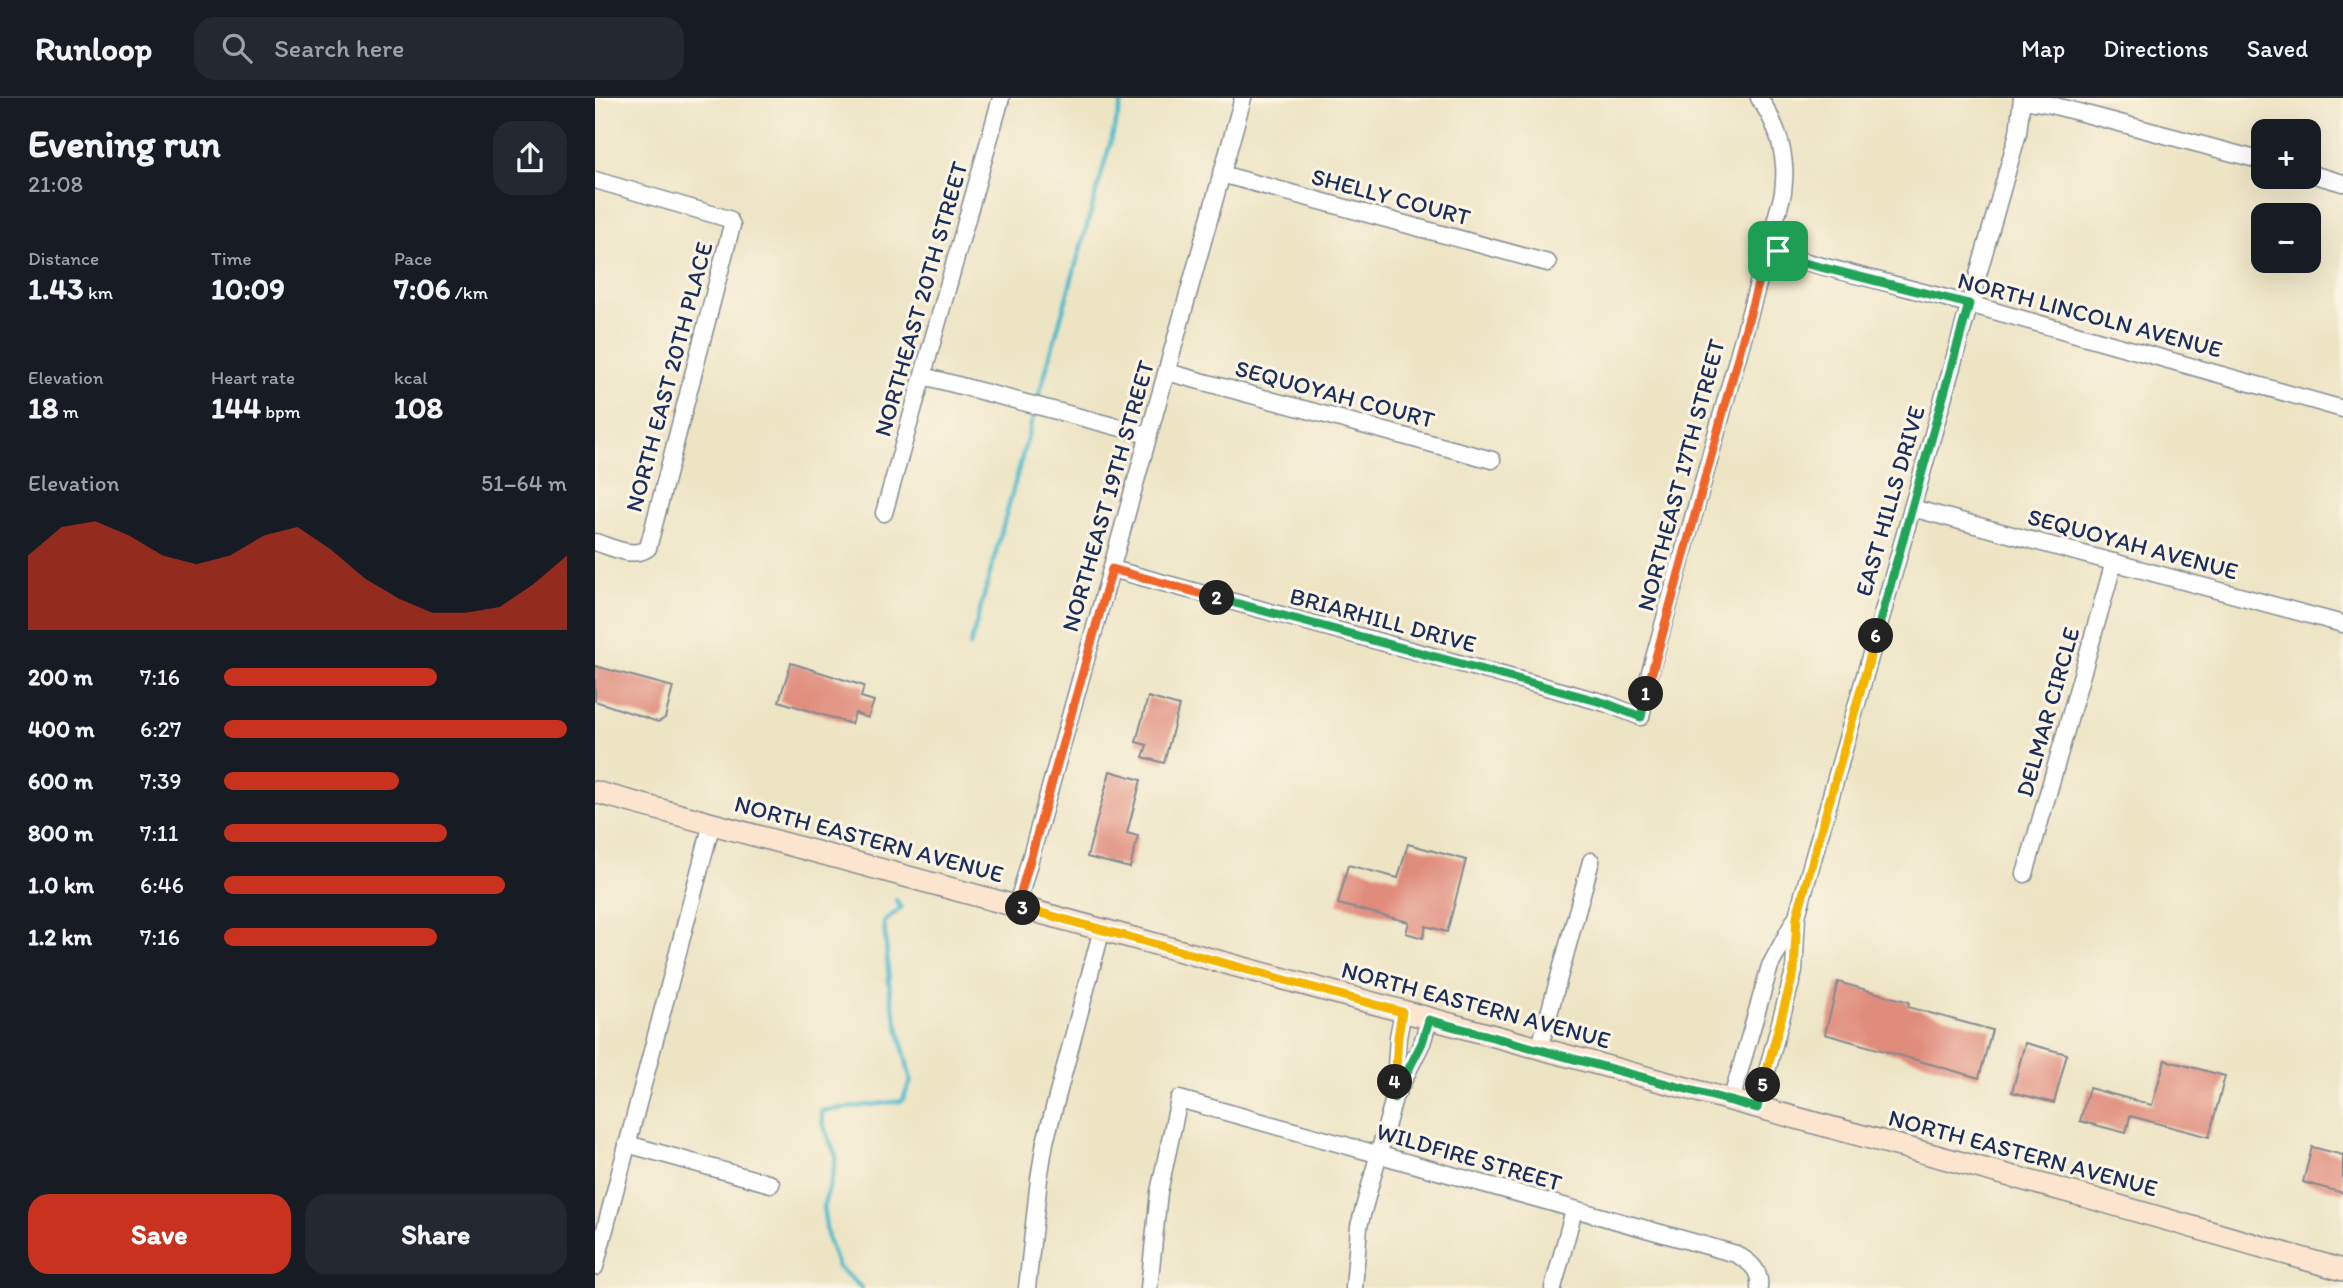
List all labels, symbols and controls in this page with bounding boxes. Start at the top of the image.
search box [194,17,684,80]
text: Runloop [35,29,152,68]
icon: search [218,29,256,67]
text: Search here [274,32,405,64]
text: Map [2021,34,2065,63]
text: Directions [2103,34,2209,63]
text: Saved [2247,34,2308,63]
map controls [2251,119,2321,273]
button: + [2251,119,2321,189]
text: Evening run [28,121,221,167]
button: share [493,121,567,195]
street label: NORTHEAST 20TH STREET [867,158,974,440]
street label: SHELLY COURT [1309,161,1474,232]
text: 21:08 [28,170,83,198]
button: − [2251,203,2321,273]
pin [1748,221,1808,281]
icon: arrive [1759,232,1797,270]
street label: NORTH EAST 20TH PLACE [618,239,719,515]
text: Distance [28,247,99,270]
text: Time [211,247,252,270]
text: Pace [394,247,432,270]
street label: NORTH LINCOLN AVENUE [1955,265,2225,364]
text: 1.43 [28,270,84,307]
text: 10:09 [211,270,285,307]
text: 7:06 [394,270,451,307]
text: km [84,281,113,304]
text: /km [451,281,488,304]
street label: NORTHEAST 17TH STREET [1630,335,1731,614]
street label: SEQUOYAH COURT [1232,353,1439,434]
street label: NORTHEAST 19TH STREET [1055,356,1160,635]
text: Elevation [28,366,104,389]
text: Heart rate [211,366,295,389]
text: kcal [394,366,428,389]
text: 18 [28,389,58,426]
text: 144 [211,389,261,426]
text: 108 [394,389,443,426]
text: m [58,400,79,423]
text: bpm [261,400,301,423]
street label: EAST HILLS DRIVE [1848,402,1931,600]
text: Elevation [28,469,119,497]
text: 51–64 m [481,469,567,497]
street label: SEQUOYAH AVENUE [2025,501,2242,586]
pin: 2 [1199,580,1235,616]
street label: BRIARHILL DRIVE [1287,581,1480,658]
text: 2 [1212,586,1222,609]
pin: 6 [1859,618,1893,654]
text: 6 [1870,624,1881,647]
street label: DELMAR CIRCLE [2009,624,2086,800]
text: 200 m [28,663,93,691]
text: 7:16 [140,663,180,691]
pin: 1 [1629,676,1663,712]
text: 1 [1641,682,1650,705]
text: 400 m [28,715,95,743]
text: 6:27 [140,715,181,743]
text: 600 m [28,767,93,795]
text: 7:39 [140,767,182,795]
street label: NORTH EASTERN AVENUE [731,789,1007,888]
text: 800 m [28,819,93,847]
text: 7:11 [140,819,178,847]
text: 1.0 km [28,871,94,899]
text: 6:46 [140,871,184,899]
pin: 3 [1005,890,1041,926]
text: 3 [1017,896,1028,919]
text: 1.2 km [28,923,92,951]
text: 7:16 [140,923,180,951]
street label: NORTH EASTERN AVENUE [1338,955,1614,1054]
pin: 4 [1377,1065,1413,1100]
pin: 5 [1745,1068,1781,1102]
text: 4 [1389,1070,1400,1093]
text: 5 [1758,1073,1767,1096]
street label: NORTH EASTERN AVENUE [1885,1103,2161,1202]
street label: WILDFIRE STREET [1373,1116,1566,1197]
button: Save [28,1194,291,1274]
button: Share [305,1194,567,1274]

